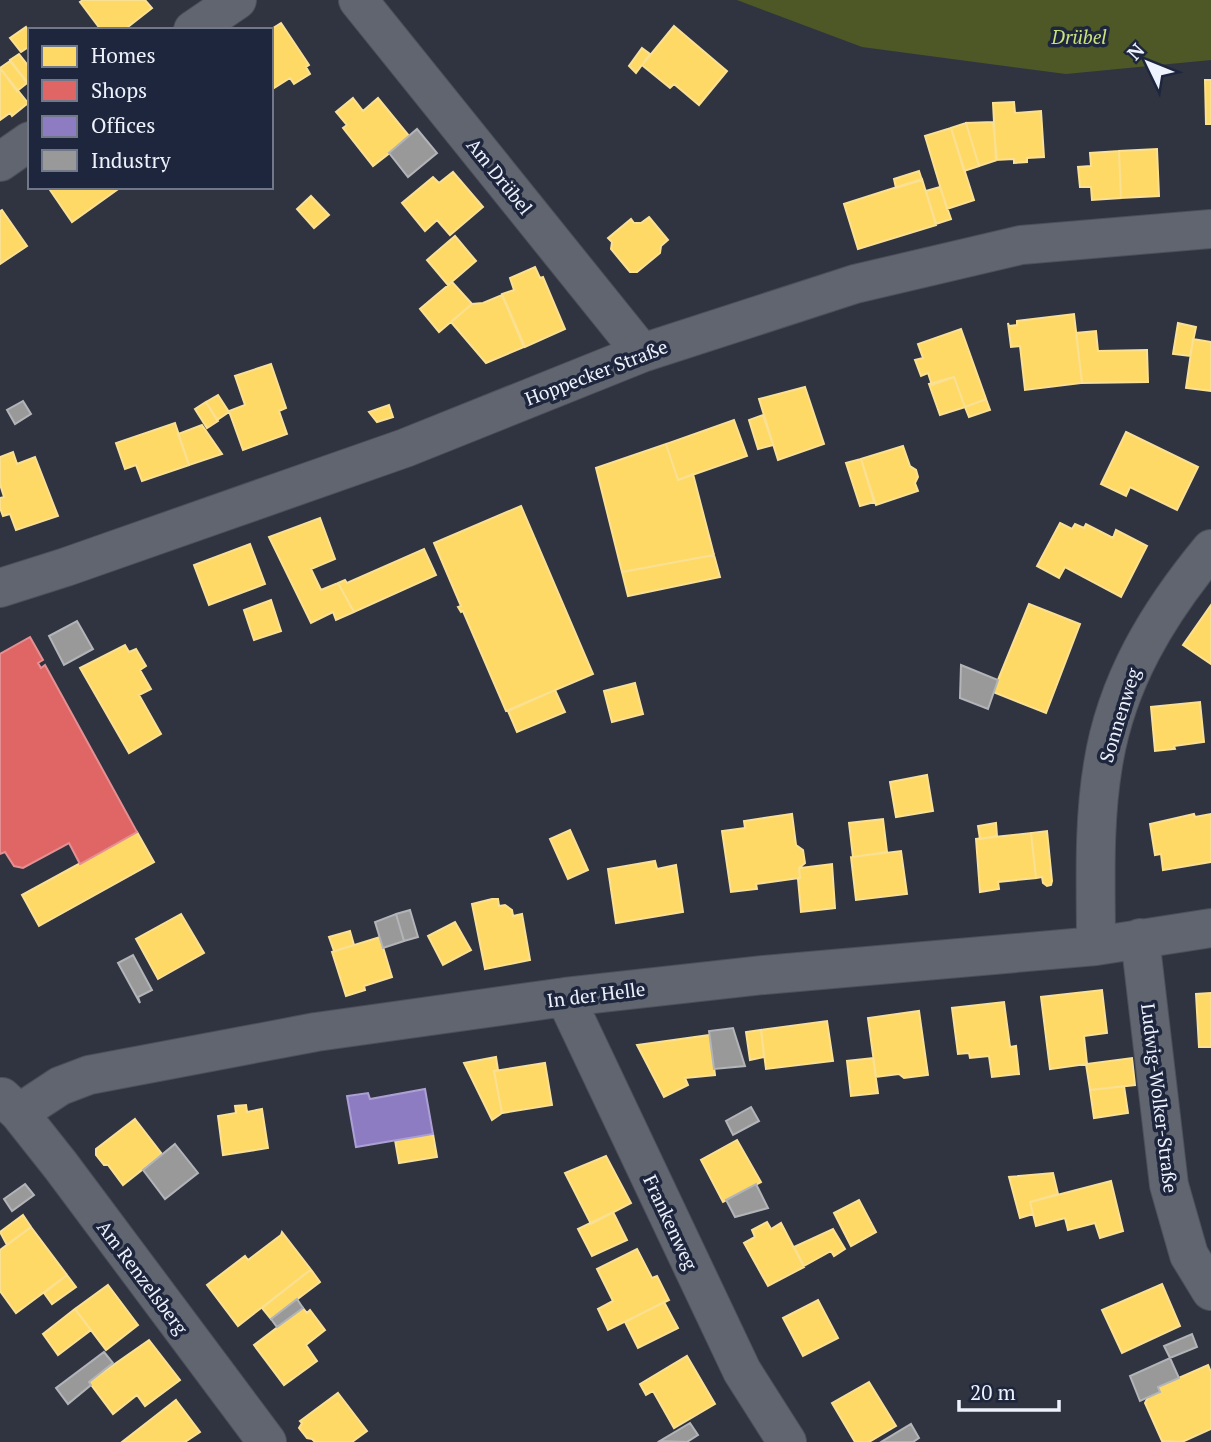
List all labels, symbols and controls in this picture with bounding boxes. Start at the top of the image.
park label: Drübel [1050,24,1107,49]
legend [28,28,273,189]
north arrow [1113,28,1183,98]
text: N [1121,37,1150,65]
text: Homes [91,41,156,69]
text: Shops [91,76,147,104]
text: Offices [91,111,155,139]
street label: Am Drübel [462,133,538,219]
text: Industry [91,146,171,174]
street label: Hoppecker Straße [521,333,671,411]
street label: Sonnenweg [1093,664,1145,765]
street label: In der Helle [545,976,647,1012]
street label: Ludwig-Wolker-Straße [1136,1002,1184,1194]
street label: Frankenweg [638,1170,704,1274]
street label: Am Renzelsberg [92,1215,195,1340]
scale bar [959,1368,1059,1412]
text: 20 m [970,1378,1016,1406]

